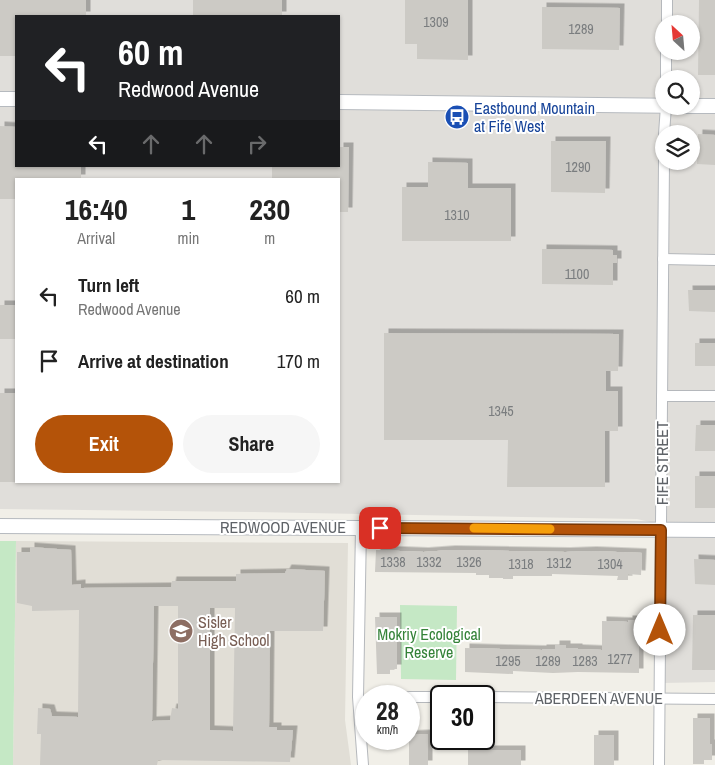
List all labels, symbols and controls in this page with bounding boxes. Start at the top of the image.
house number: 1309 [423,13,449,31]
north arrow [655,15,700,60]
map controls [655,15,700,170]
house number: 1289 [568,20,594,38]
text: 60 m [118,29,183,76]
icon: left [35,35,100,100]
button: search [655,70,700,115]
text: Redwood Avenue [118,74,259,104]
place label: Eastbound Mountain at Fife West [474,97,595,137]
bus stop icon: Eastbound Mountain at Fife West [444,104,470,130]
button: layers [655,125,700,170]
icon: left [84,130,112,158]
icon: ahead [137,130,165,158]
icon: ahead [190,130,218,158]
icon: right [243,130,271,158]
house number: 1290 [565,158,591,176]
text: 16:40 [65,189,128,229]
text: 1 [182,189,195,229]
text: 230 [249,189,290,229]
house number: 1310 [444,206,470,224]
text: Arrival [77,227,115,249]
text: min [177,227,199,249]
text: m [264,227,275,249]
house number: 1100 [565,265,589,283]
text: Turn left [78,272,139,298]
icon: left [35,282,63,310]
text: 60 m [285,283,320,309]
text: Redwood Avenue [78,298,181,320]
icon: arrive [35,347,63,375]
text: Arrive at destination [78,348,229,374]
text: 170 m [277,348,320,374]
house number: 1345 [488,402,514,420]
button: Exit [35,415,173,473]
button: Share [183,415,320,473]
street label: FIFE STREET [651,421,673,505]
pin [359,507,401,549]
icon: arrive [366,514,394,542]
street label: REDWOOD AVENUE [220,516,346,538]
house number: 1338 [380,553,406,571]
house number: 1332 [416,553,442,571]
house number: 1326 [456,553,482,571]
house number: 1312 [546,554,572,572]
house number: 1318 [508,555,534,573]
house number: 1304 [597,555,623,573]
position arrow [633,603,685,655]
place label: Sisler High School [198,611,270,651]
school or university icon: Sisler High School [168,618,194,644]
park label: Mokriy Ecological Reserve [377,623,481,663]
house number: 1277 [607,650,633,668]
house number: 1295 [495,652,521,670]
house number: 1289 [535,652,561,670]
house number: 1283 [572,652,598,670]
speed limit sign: 30 [430,685,495,750]
street label: ABERDEEN AVENUE [534,687,663,709]
text: 28 [376,694,399,728]
text: km/h [377,722,398,738]

